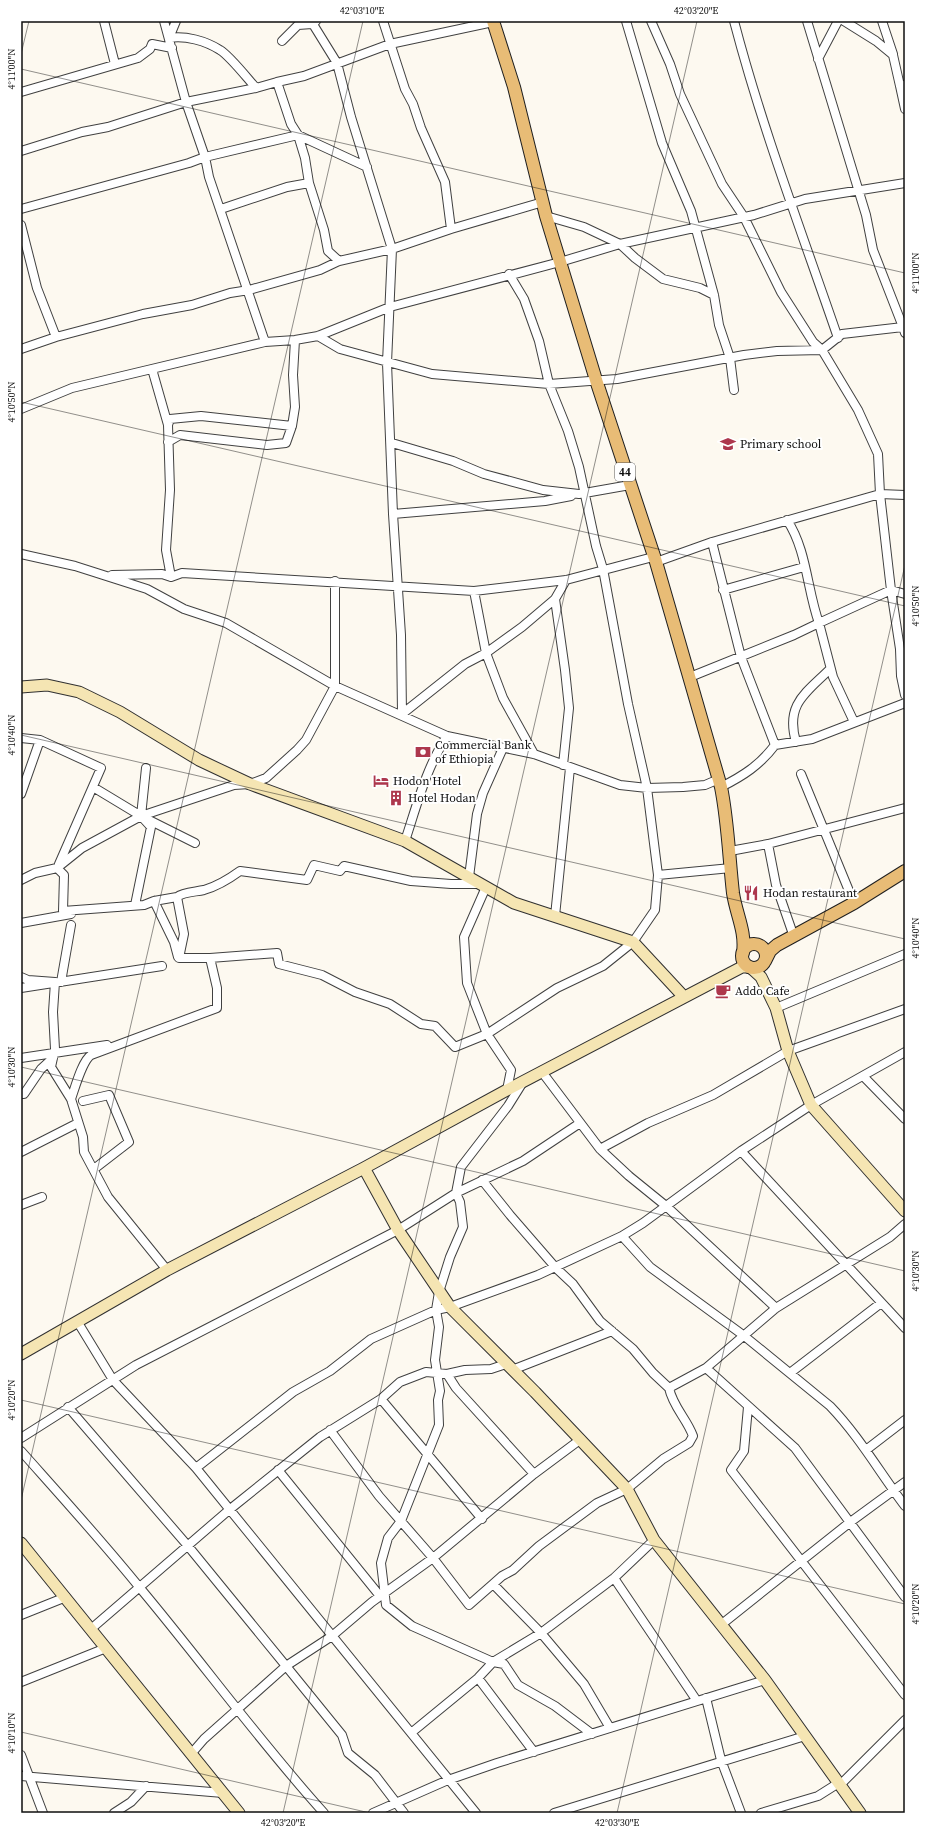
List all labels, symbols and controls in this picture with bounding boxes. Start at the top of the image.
text: 42°03'10"E [340,4,384,17]
text: 42°03'20"E [674,4,718,17]
text: 4°11'00"N [5,48,18,90]
text: 4°11'00"N [909,252,922,294]
text: 4°10'50"N [5,381,18,423]
school or university icon: Primary school [719,435,737,453]
place label: Primary school [740,436,822,452]
road number: 44 [615,463,635,481]
text: 4°10'50"N [909,585,922,627]
text: 4°10'40"N [5,714,18,756]
place label: Commercial Bank of Ethiopia [435,737,532,767]
bank icon: Commercial Bank of Ethiopia [414,743,432,761]
hotel icon: Hodon Hotel [372,772,390,790]
place label: Hodon Hotel [393,773,462,789]
building icon: Hotel Hodan [387,789,405,807]
place label: Hotel Hodan [408,790,476,806]
restaurant icon: Hodan restaurant [742,884,760,902]
place label: Hodan restaurant [763,885,857,901]
text: 4°10'40"N [909,917,922,959]
cafe icon: Addo Cafe [714,982,732,1000]
place label: Addo Cafe [735,983,790,999]
text: 4°10'30"N [5,1046,18,1088]
text: 4°10'30"N [909,1250,922,1292]
text: 4°10'20"N [5,1379,18,1421]
text: 4°10'20"N [909,1583,922,1625]
text: 4°10'10"N [5,1712,18,1754]
text: 42°03'20"E [261,1816,305,1829]
text: 42°03'30"E [595,1816,639,1829]

